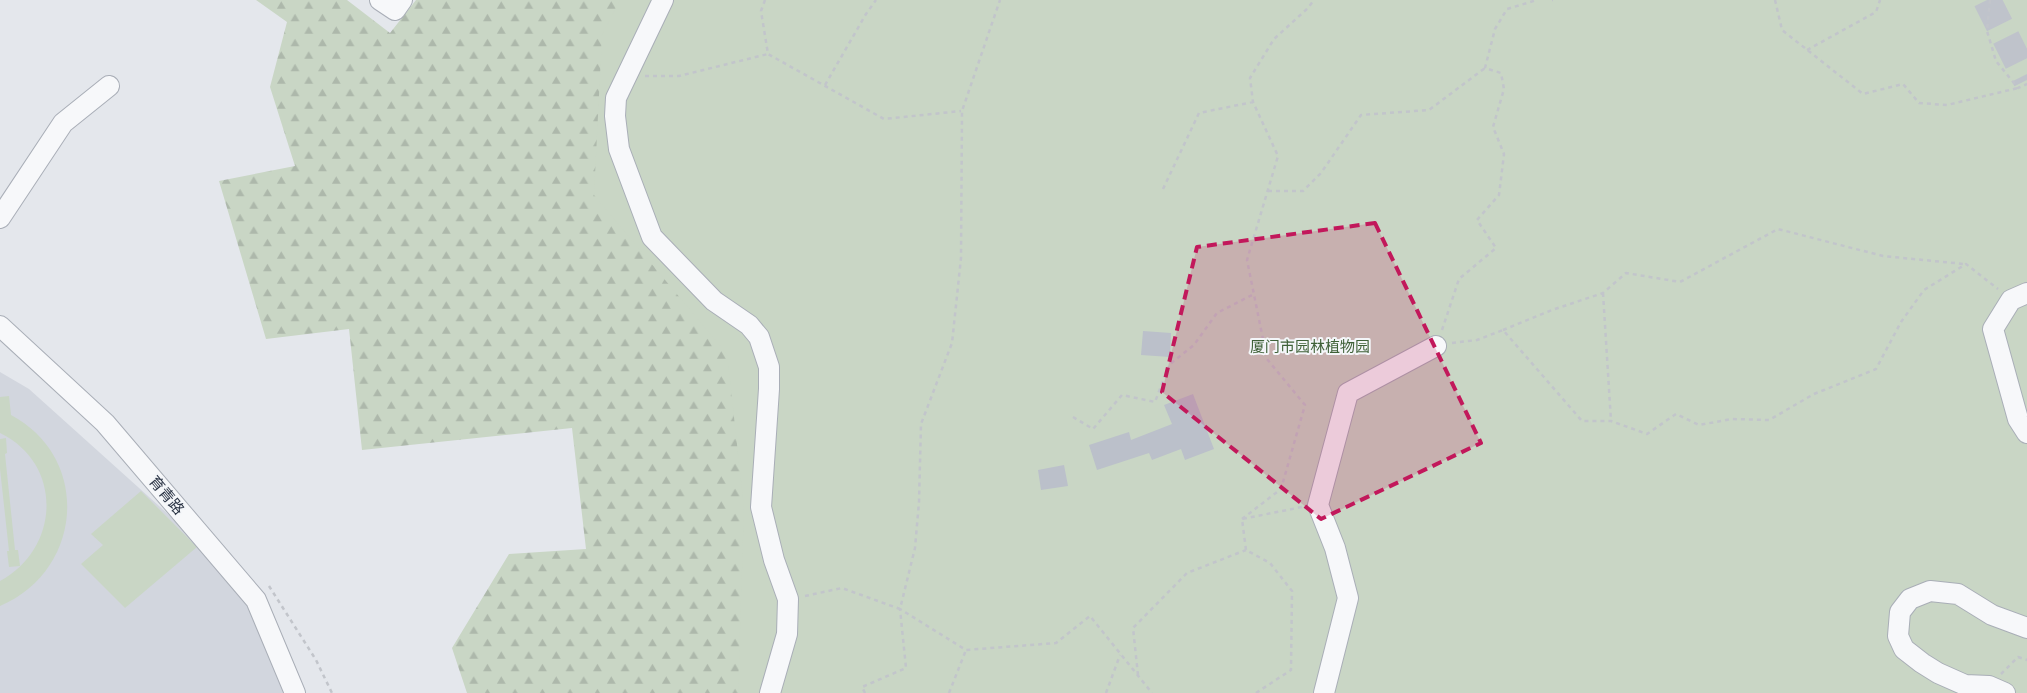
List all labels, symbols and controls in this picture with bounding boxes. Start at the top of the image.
park label: 厦门市园林植物园 [1250,337,1370,356]
street label: 育青路 [145,472,189,518]

